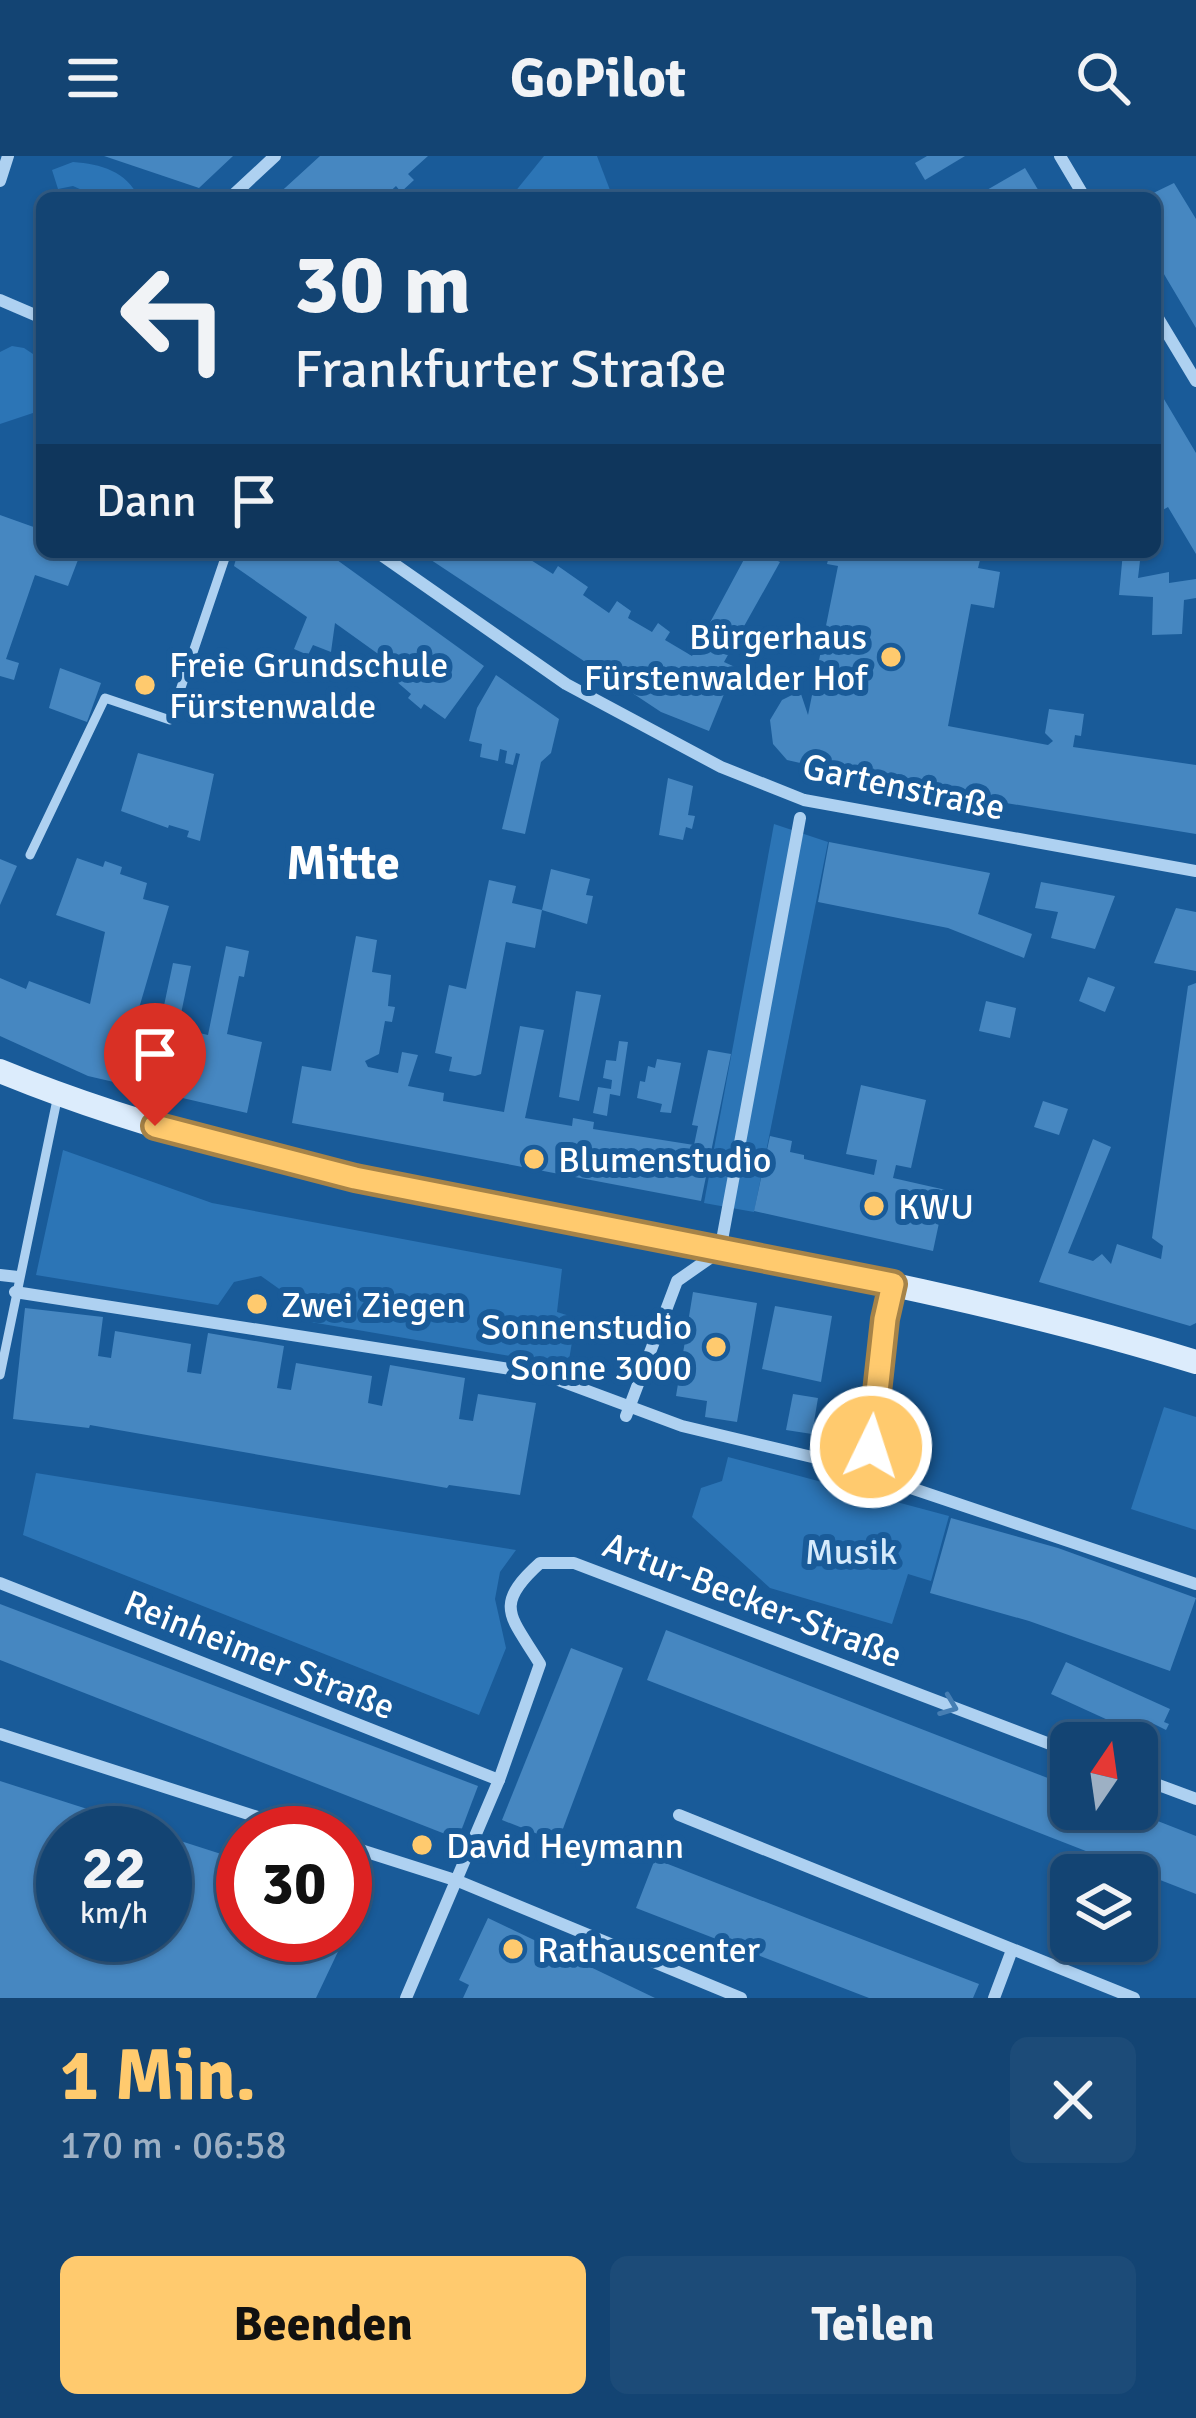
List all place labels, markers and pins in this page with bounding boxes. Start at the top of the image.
place label: Bürgerhaus Fürstenwalder Hof [584,615,869,701]
place label: Freie Grundschule Fürstenwalde [169,643,448,729]
marker: Bürgerhaus Fürstenwalder Hof [878,644,904,670]
marker: Freie Grundschule Fürstenwalde [132,672,158,698]
pin [104,1003,206,1126]
place label: Blumenstudio [558,1138,771,1183]
marker: Blumenstudio [521,1146,547,1172]
place label: KWU [898,1185,974,1230]
marker: KWU [861,1193,887,1219]
place label: Zwei Ziegen [281,1283,466,1328]
marker: Zwei Ziegen [244,1291,270,1317]
place label: Sonnenstudio Sonne 3000 [481,1305,692,1391]
marker: Sonnenstudio Sonne 3000 [703,1334,729,1360]
place label: David Heymann [446,1824,684,1869]
marker: David Heymann [409,1832,435,1858]
place label: Rathauscenter [537,1928,761,1973]
marker: Rathauscenter [500,1936,526,1962]

